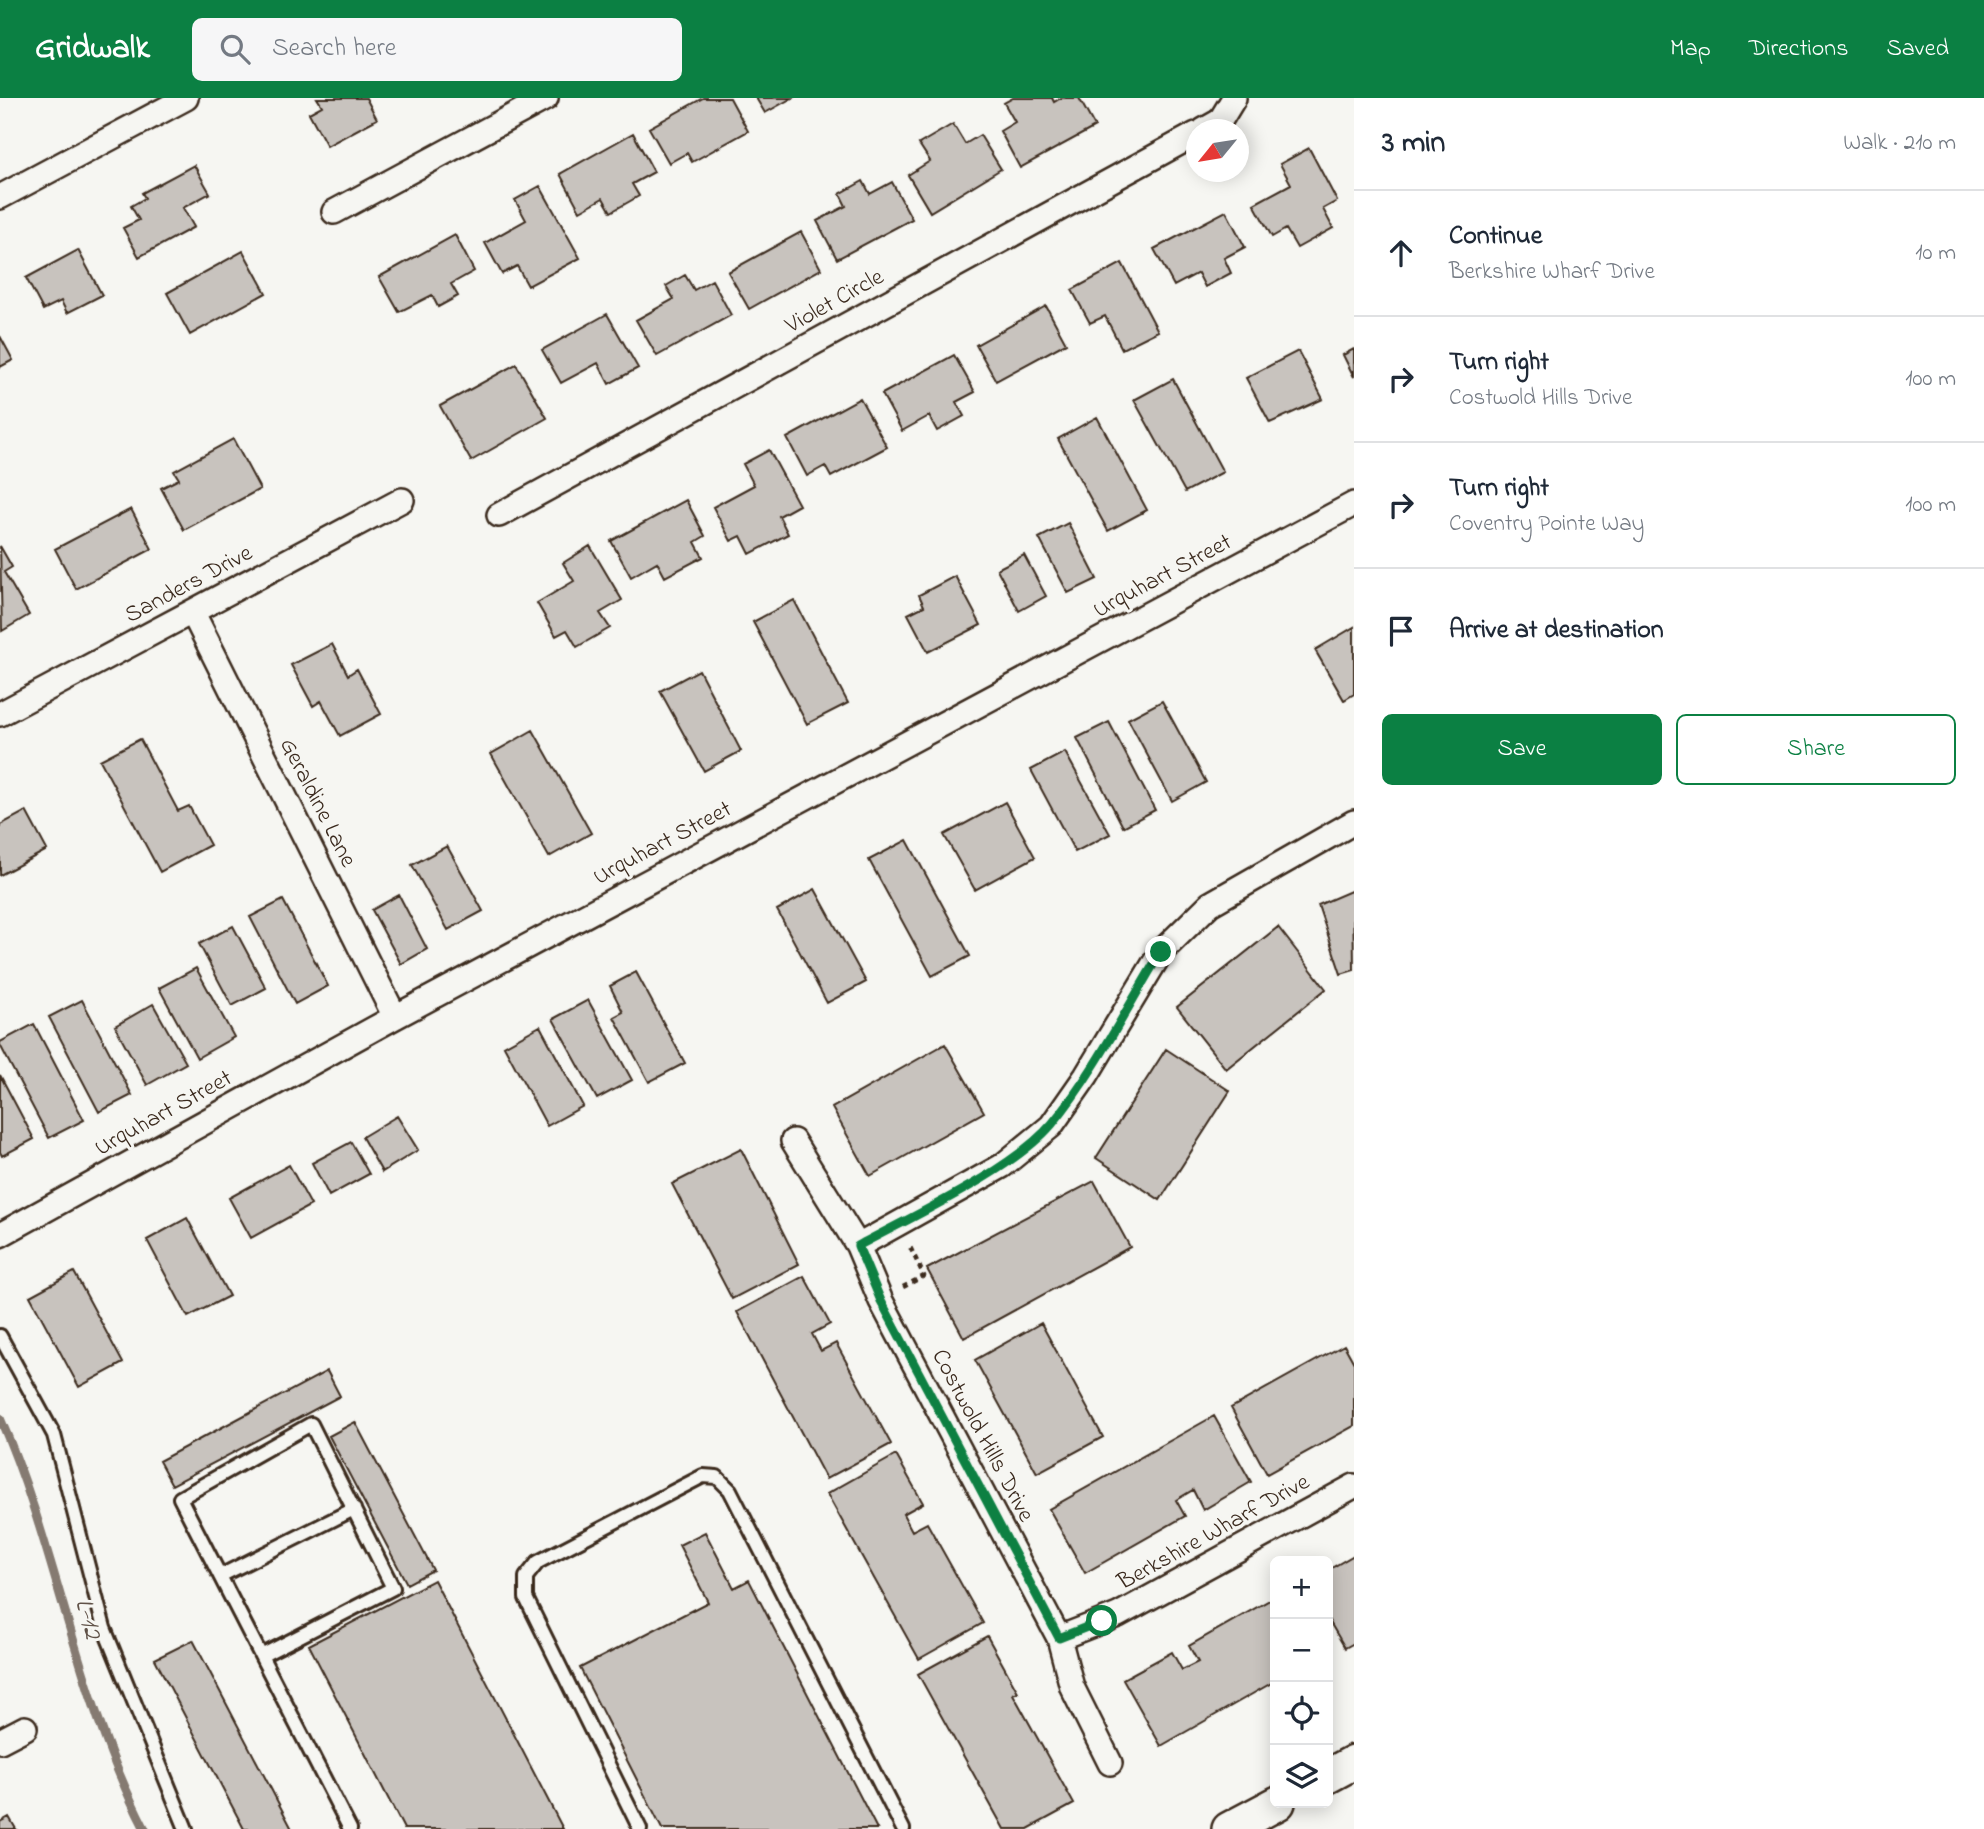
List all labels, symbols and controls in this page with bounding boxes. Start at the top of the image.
search box [192,18,682,81]
text: Gridwalk [35,25,150,73]
icon: search [216,30,254,68]
text: Search here [272,30,396,68]
text: Map [1670,32,1711,67]
text: Directions [1749,32,1848,67]
text: Saved [1886,32,1949,67]
north arrow [1186,119,1249,182]
text: 3 min [1382,122,1445,166]
text: Walk · 210 m [1843,127,1956,160]
text: Continue [1449,218,1542,256]
icon: ahead [1382,234,1420,272]
text: 10 m [1915,237,1956,270]
text: Berkshire Wharf Drive [1449,256,1655,289]
street label: Violet Circle [779,260,891,344]
text: Turn right [1449,344,1549,382]
icon: right [1382,360,1420,398]
text: 100 m [1905,363,1956,396]
text: Costwold Hills Drive [1449,382,1632,415]
text: Turn right [1449,470,1549,508]
icon: right [1382,486,1420,524]
text: 100 m [1905,489,1956,522]
text: Coventry Pointe Way [1449,508,1644,541]
street label: Urquhart Street [1087,526,1239,628]
street label: Sanders Drive [119,537,259,633]
icon: arrive [1382,612,1420,650]
text: Arrive at destination [1449,612,1664,650]
button: Save [1382,714,1662,785]
button: Share [1676,714,1956,785]
street label: Geraldine Lane [269,732,365,874]
street label: Urquhart Street [587,793,739,895]
route end [1145,936,1176,967]
street label: Urquhart Street [89,1062,239,1166]
street label: Costwold Hills Drive [922,1343,1042,1529]
street label: Berkshire Wharf Drive [1111,1466,1317,1601]
map controls [1270,1556,1333,1808]
button: + [1270,1556,1333,1619]
water label: L-12 [63,1594,111,1646]
route start [1086,1605,1117,1636]
button: − [1270,1619,1333,1682]
button: locate [1270,1682,1333,1745]
button: layers [1270,1745,1333,1808]

